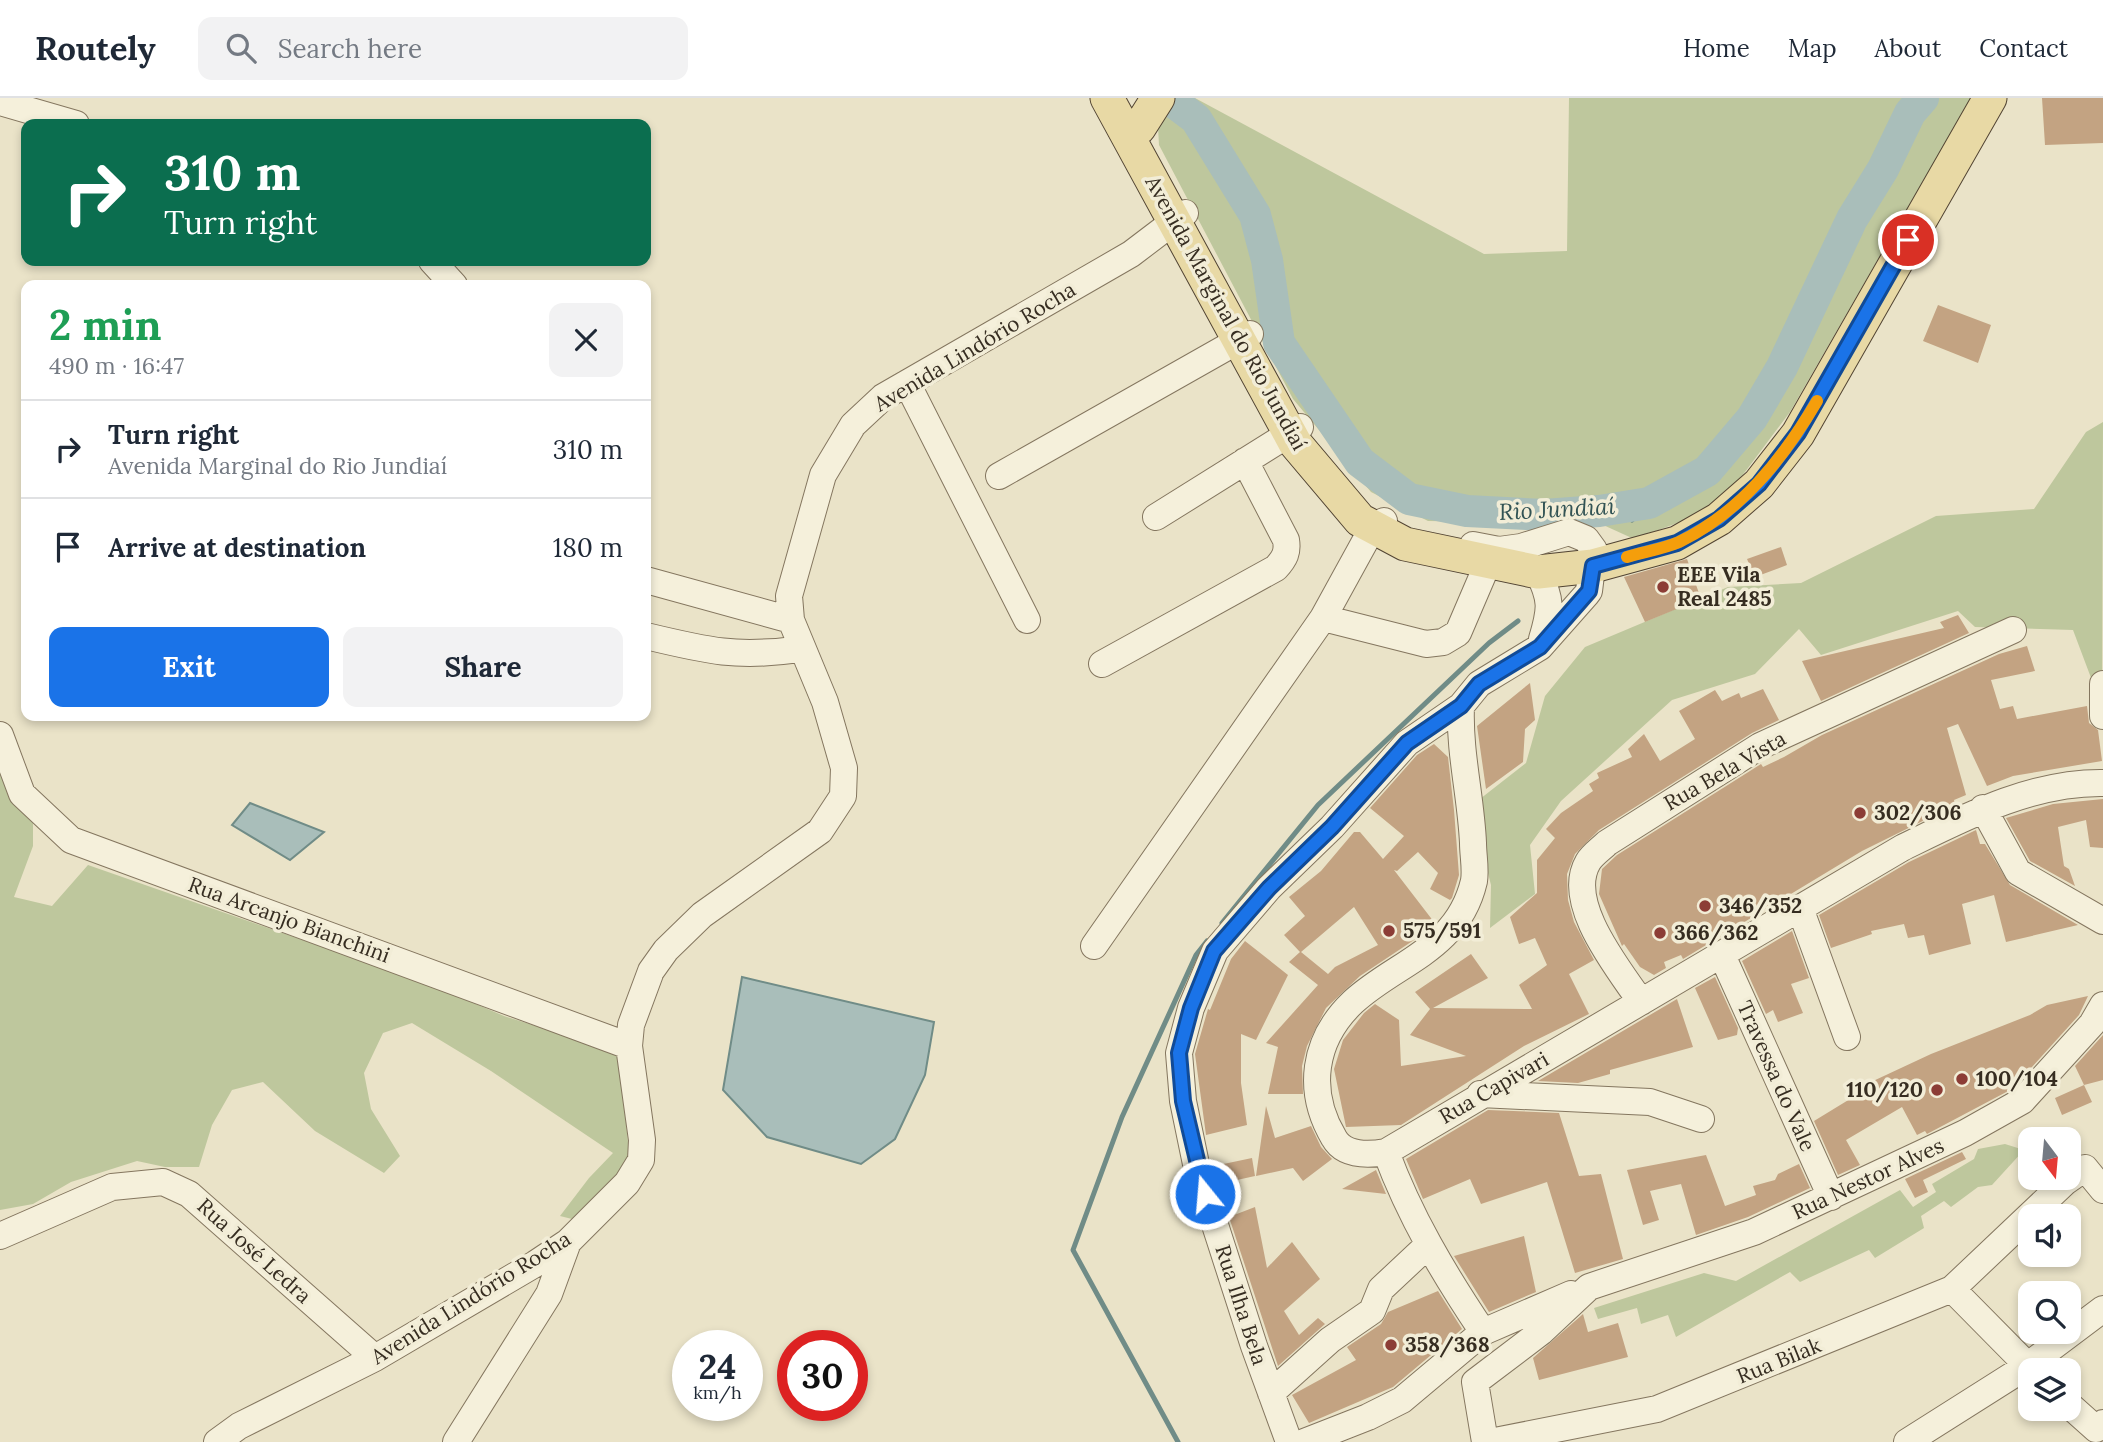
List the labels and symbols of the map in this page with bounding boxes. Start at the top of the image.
street label: Avenida Marginal do Rio Jundiaí [1139,170,1313,455]
pin [1878,210,1938,270]
street label: Avenida Lindório Rocha [868,276,1081,418]
water label: Rio Jundiaí [1498,491,1616,526]
place label: EEE Vila Real 2485 [1677,561,1772,612]
marker: EEE Vila Real 2485 [1655,579,1671,595]
street label: Rua Bela Vista [1659,725,1791,816]
place label: 302/306 [1874,799,1962,826]
marker: 302/306 [1852,805,1868,821]
street label: Rua Arcanjo Bianchini [185,870,394,969]
place label: 346/352 [1719,892,1802,919]
marker: 346/352 [1697,898,1713,914]
place label: 575/591 [1403,917,1481,944]
place label: 366/362 [1674,919,1759,946]
marker: 575/591 [1381,923,1397,939]
marker: 366/362 [1652,925,1668,941]
street label: Travessa do Vale [1731,996,1822,1155]
street label: Rua Capivari [1434,1045,1554,1130]
place label: 100/104 [1976,1065,2058,1092]
marker: 100/104 [1954,1071,1970,1087]
place label: 110/120 [1846,1076,1923,1103]
marker: 110/120 [1929,1082,1945,1098]
north arrow [2018,1127,2081,1190]
street label: Rua Nestor Alves [1788,1132,1948,1226]
position arrow [1168,1157,1242,1231]
street label: Rua José Ledra [192,1192,317,1309]
street label: Avenida Lindório Rocha [365,1225,576,1371]
street label: Rua Ilha Bela [1209,1241,1274,1368]
speed limit sign: 30 [777,1330,868,1421]
place label: 358/368 [1405,1331,1490,1358]
street label: Rua Bilak [1733,1331,1826,1390]
marker: 358/368 [1383,1337,1399,1353]

